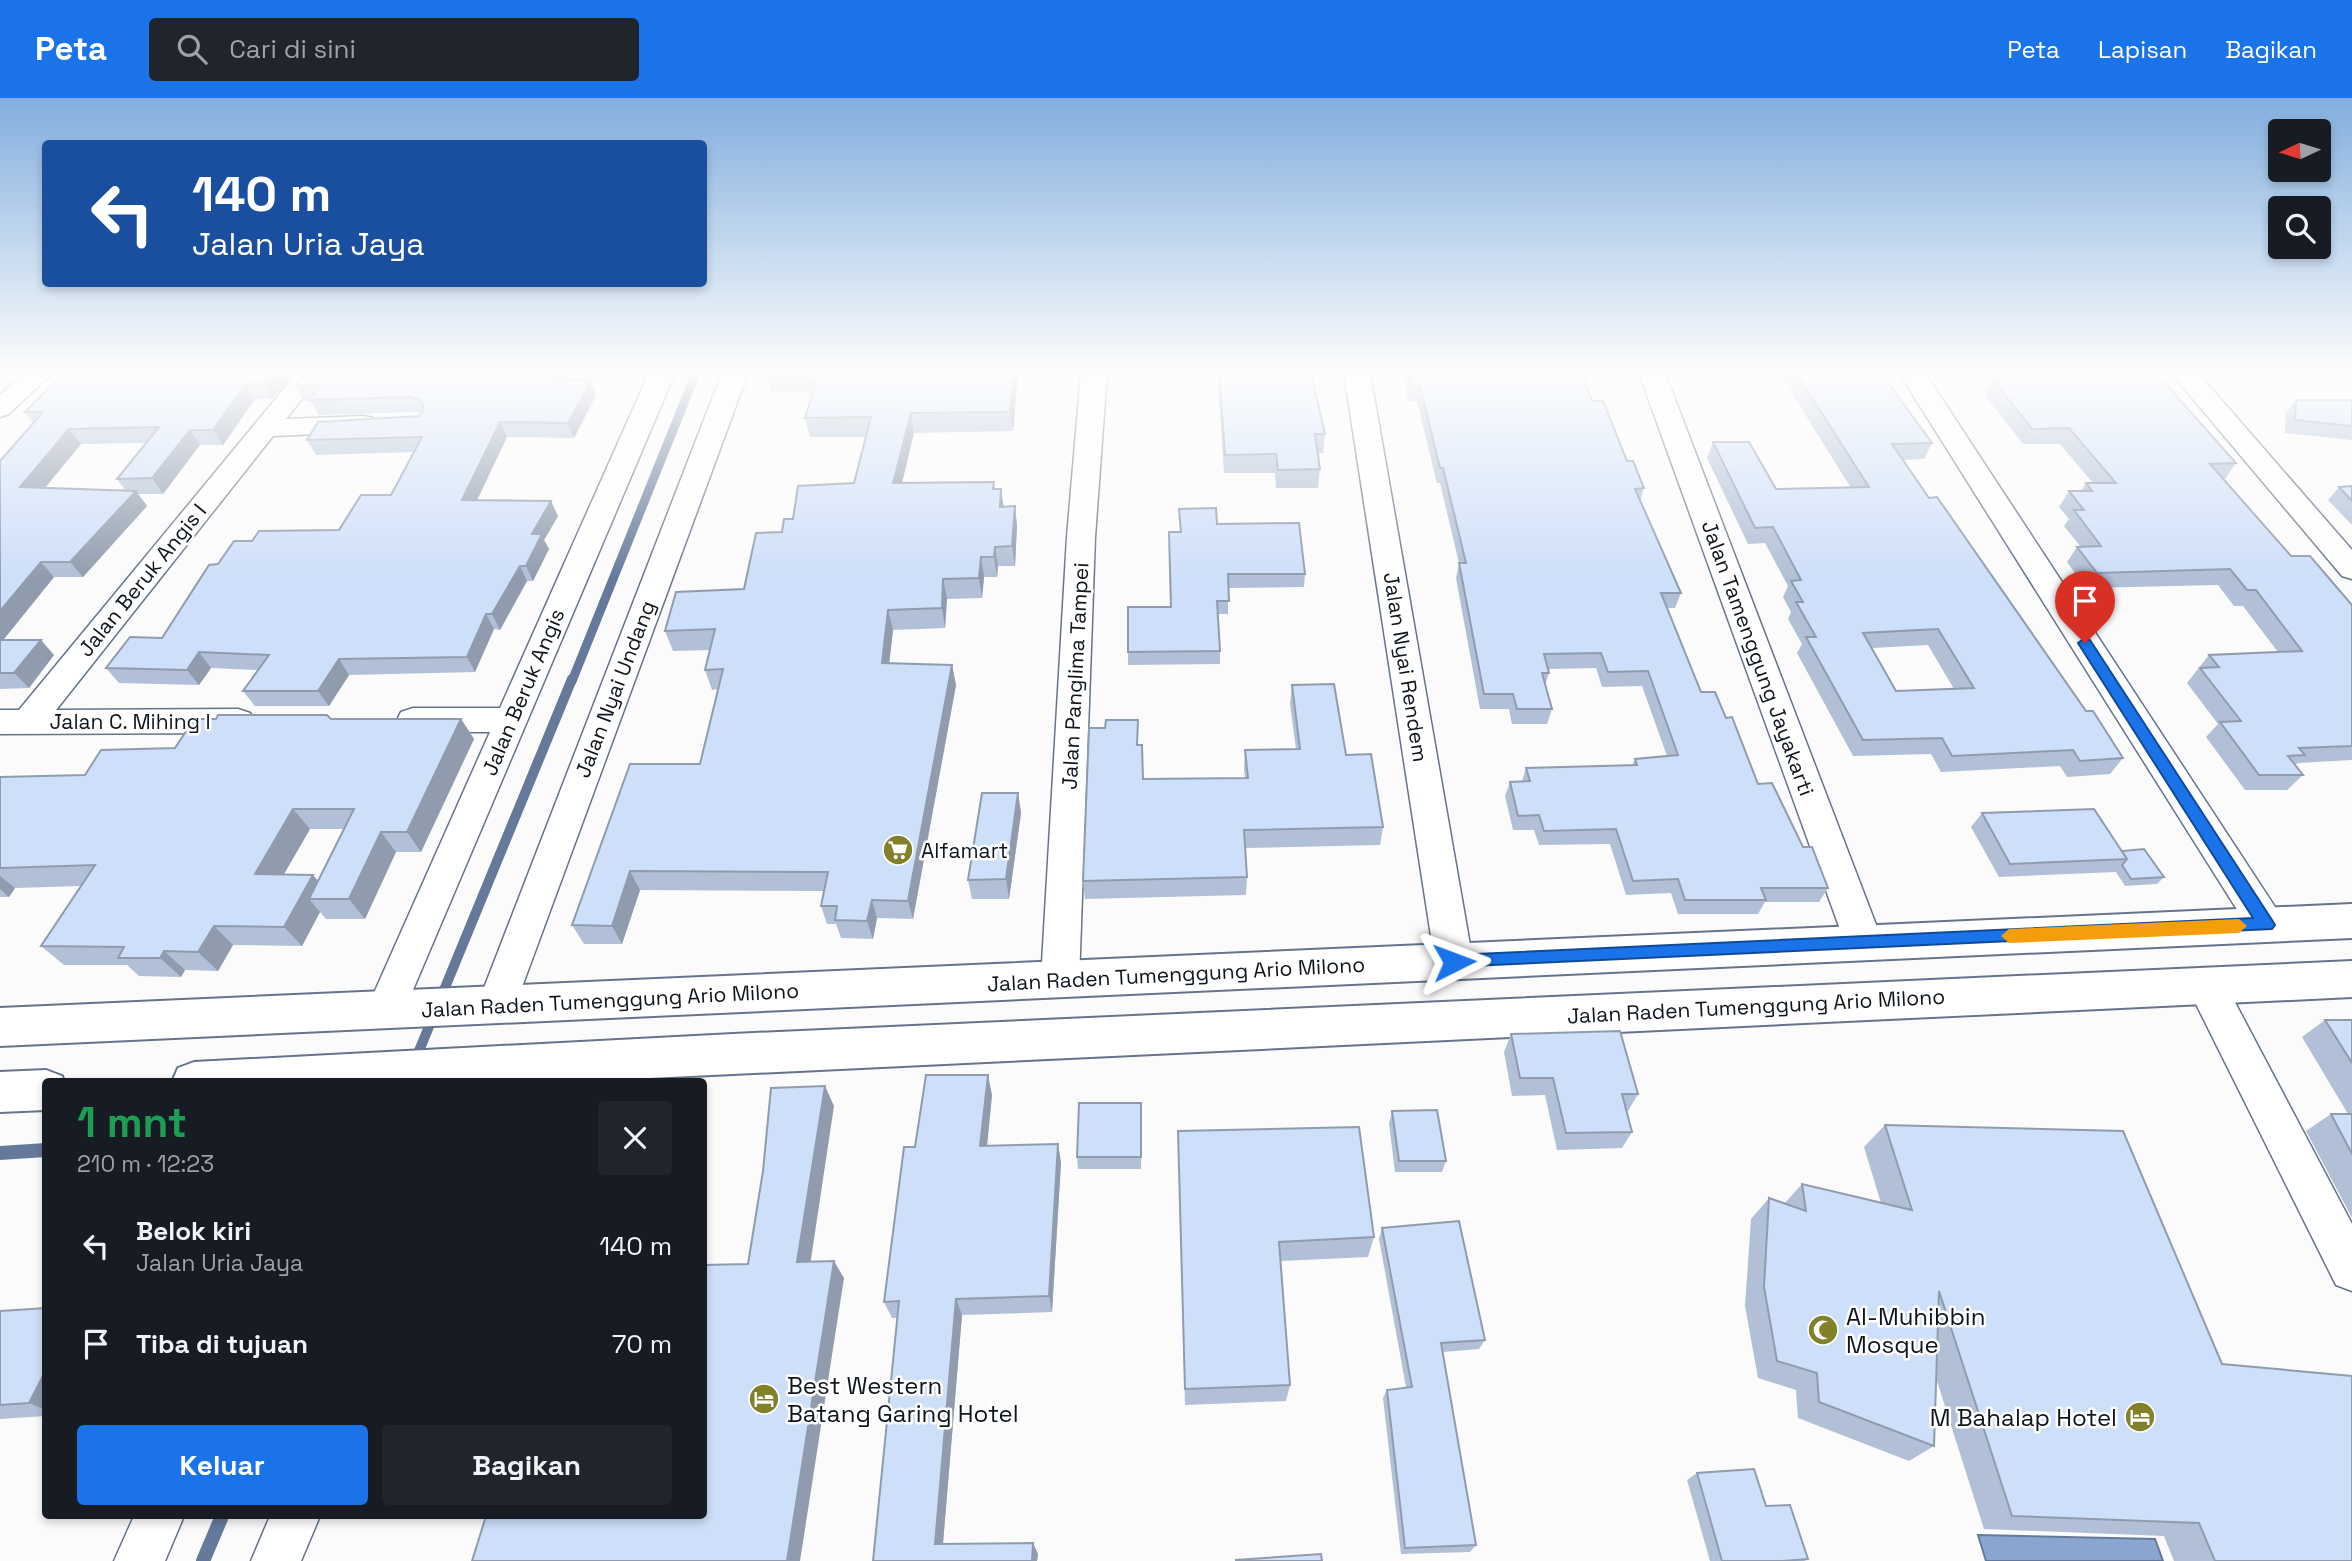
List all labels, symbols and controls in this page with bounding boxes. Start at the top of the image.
search box [149,18,639,81]
text: Peta [35,28,107,70]
icon: search [173,30,211,68]
text: Cari di sini [229,32,356,66]
text: Peta [2007,34,2060,65]
text: Lapisan [2098,34,2187,65]
text: Bagikan [2225,34,2317,65]
north arrow [2268,119,2331,182]
map controls [2268,119,2331,259]
text: 140 m [192,163,331,225]
icon: left [77,168,168,259]
button: search [2268,196,2331,259]
text: Jalan Uria Jaya [192,224,425,264]
street label: Jalan Beruk Angis I [72,498,212,662]
street label: Jalan Tamenggung Jayakarti [1696,517,1820,799]
street label: Jalan Panglima Tampei [1056,562,1094,790]
street label: Jalan Nyai Rendem [1378,570,1434,764]
pin [2055,571,2115,643]
icon: arrive [2066,582,2104,620]
street label: Jalan Nyai Undang [569,597,661,781]
street label: Jalan Beruk Angis [476,604,570,780]
street label: Jalan C. Mihing I [49,708,211,735]
supermarket icon: Alfamart [881,833,915,867]
place label: Alfamart [921,837,1008,864]
position arrow [1417,925,1491,999]
street label: Jalan Raden Tumenggung Ario Milono [986,951,1366,997]
street label: Jalan Raden Tumenggung Ario Milono [420,977,800,1023]
street label: Jalan Raden Tumenggung Ario Milono [1566,983,1946,1029]
text: 1 mnt [77,1096,187,1149]
button: close [598,1101,672,1175]
text: 210 m · 12:23 [77,1149,214,1179]
text: Belok kiri [136,1214,251,1248]
icon: left [77,1227,115,1265]
text: 140 m [599,1229,672,1263]
text: Jalan Uria Jaya [136,1248,303,1278]
place label: Al-Muhibbin Mosque [1846,1301,1985,1360]
mosque icon: Al-Muhibbin Mosque [1806,1313,1840,1347]
icon: arrive [77,1325,115,1363]
text: Tiba di tujuan [136,1327,308,1361]
text: 70 m [612,1327,672,1361]
place label: Best Western Batang Garing Hotel [787,1370,1019,1429]
hotel icon: Best Western Batang Garing Hotel [747,1382,781,1416]
hotel icon: M Bahalap Hotel [2123,1400,2157,1434]
place label: M Bahalap Hotel [1930,1402,2117,1433]
button: Keluar [77,1425,368,1505]
button: Bagikan [382,1425,672,1505]

